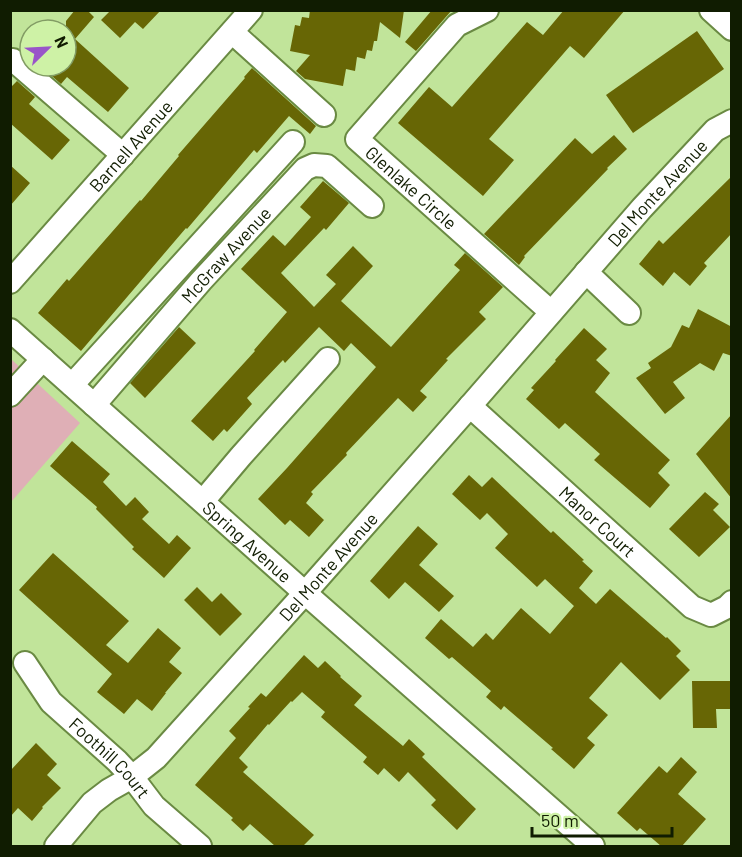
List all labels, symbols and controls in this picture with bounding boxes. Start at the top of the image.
north arrow [18,18,78,78]
text: N [51,33,73,50]
street label: Barnell Avenue [84,95,177,196]
street label: Del Monte Avenue [603,135,712,251]
street label: Glenlake Circle [361,141,462,234]
street label: McGraw Avenue [176,202,275,307]
street label: Manor Court [555,481,640,562]
street label: Spring Avenue [198,496,296,587]
street label: Del Monte Avenue [274,508,382,625]
street label: Foothill Court [65,713,155,802]
scale bar [532,800,672,838]
text: 50 m [541,809,579,831]

